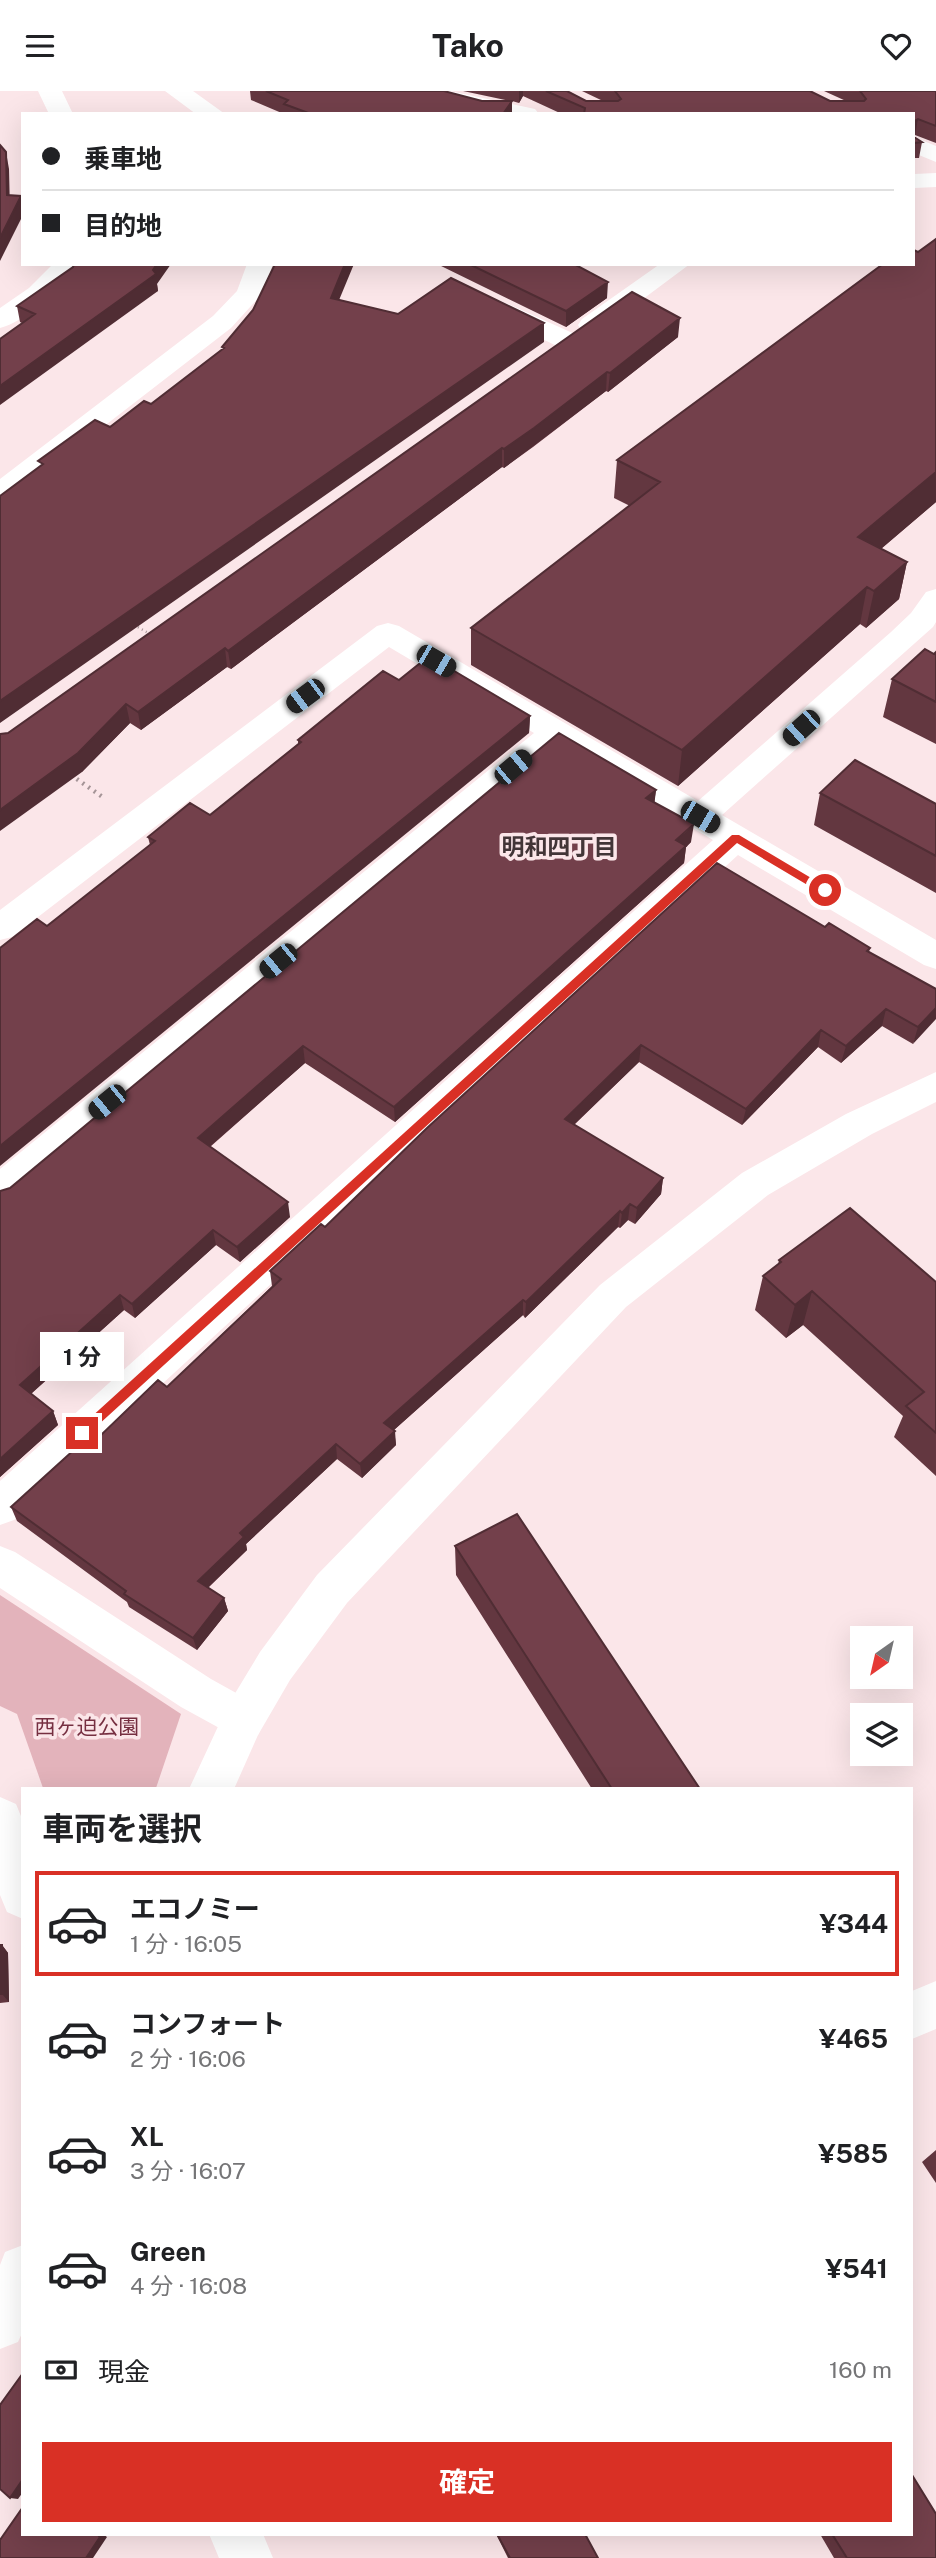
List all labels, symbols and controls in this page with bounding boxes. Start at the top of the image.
icon: menu [21,27,59,65]
text: Tako [432,27,504,64]
icon: heart [877,27,915,65]
text: 乗車地 [84,143,162,174]
text: 目的地 [84,210,162,241]
car [413,641,460,681]
car [282,675,329,717]
car [779,706,824,750]
car [491,745,536,789]
car [677,797,724,837]
district label: 明和四丁目 [502,833,617,860]
route start [809,874,841,906]
car [256,940,301,982]
car [85,1081,130,1123]
callout: 1 分 [40,1331,124,1381]
text: 1 分 [63,1343,101,1370]
route end [66,1417,98,1449]
north arrow [850,1626,914,1689]
map controls [850,1626,913,1766]
button: layers [850,1703,913,1766]
park label: 西ヶ迫公園 [35,1714,140,1739]
text: 車両を選択 [42,1810,202,1847]
icon: car [46,1892,109,1955]
text: エコノミー [130,1893,260,1924]
text: ¥344 [820,1908,888,1939]
text: 1 分 · 16:05 [130,1930,242,1957]
icon: car [46,2007,109,2070]
text: コンフォート [130,2008,285,2039]
text: ¥465 [819,2023,888,2054]
text: 2 分 · 16:06 [130,2045,246,2072]
text: XL [130,2121,164,2152]
icon: car [46,2122,109,2185]
text: ¥585 [818,2138,888,2169]
text: 3 分 · 16:07 [130,2157,246,2184]
text: Green [130,2236,206,2267]
icon: car [46,2237,109,2300]
text: ¥541 [825,2253,888,2284]
text: 4 分 · 16:08 [130,2272,247,2299]
icon: cash [42,2351,80,2389]
text: 現金 [98,2356,150,2387]
text: 160 m [829,2356,892,2383]
button: 確定 [42,2442,892,2522]

